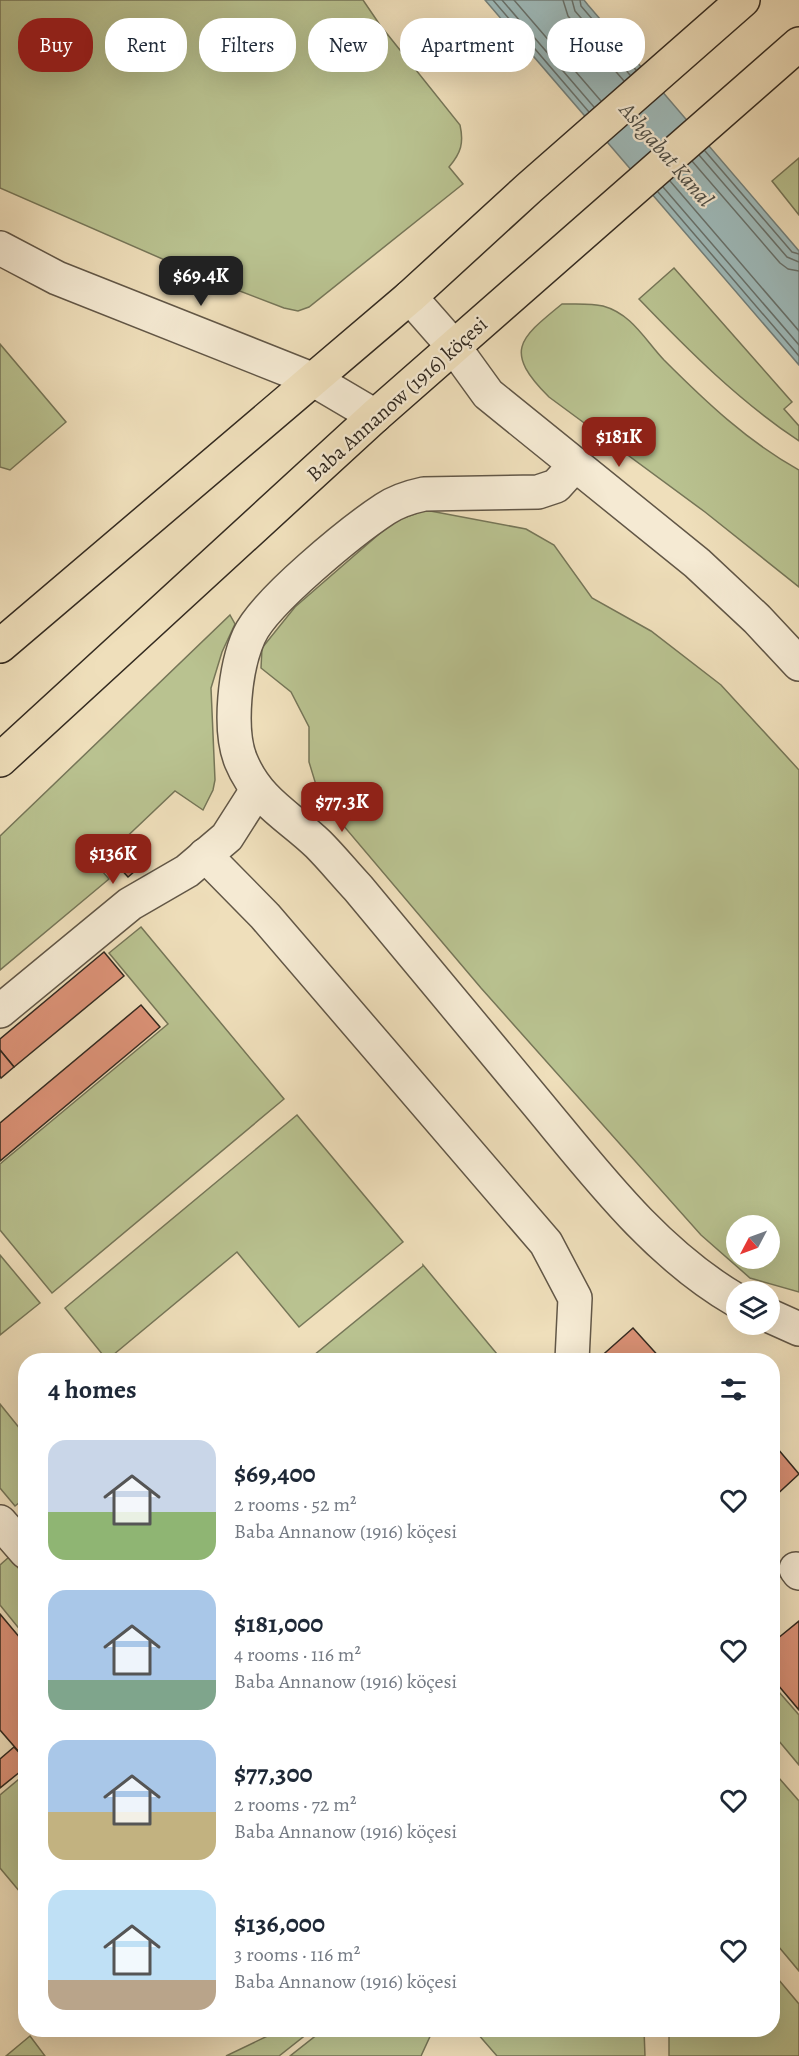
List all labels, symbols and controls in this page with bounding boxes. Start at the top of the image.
chip: Buy [18,18,93,72]
chip: Rent [105,18,187,72]
chip: Filters [199,18,296,72]
chip: New [308,18,388,72]
chip: Apartment [400,18,535,72]
chip: House [547,18,645,72]
water label: Ashgabat Kanal [612,95,720,214]
pin: $69.4K [152,256,250,307]
text: $69.4K [173,262,229,289]
street label: Baba Annanow (1916) köçesi [301,310,493,488]
pin: $181K [577,417,661,468]
text: $181K [596,423,642,450]
pin: $77.3K [293,782,391,833]
text: $77.3K [315,788,369,815]
pin: $136K [71,834,155,885]
text: $136K [89,840,137,867]
north arrow [726,1215,780,1269]
map controls [726,1215,780,1335]
button: layers [726,1281,780,1335]
text: 4 homes [48,1372,137,1407]
icon: filters [717,1373,750,1406]
text: $69,400 [234,1456,316,1491]
icon: home [96,1464,168,1536]
icon: heart [717,1484,750,1517]
text: 2 rooms · 52 m² [234,1491,357,1518]
text: Baba Annanow (1916) köçesi [234,1518,457,1545]
text: $181,000 [234,1606,323,1641]
icon: home [96,1614,168,1686]
icon: heart [717,1634,750,1667]
text: 4 rooms · 116 m² [234,1641,361,1668]
text: Baba Annanow (1916) köçesi [234,1668,457,1695]
text: $77,300 [234,1756,313,1791]
icon: home [96,1764,168,1836]
icon: heart [717,1784,750,1817]
text: 2 rooms · 72 m² [234,1791,356,1818]
text: Baba Annanow (1916) köçesi [234,1818,457,1845]
text: $136,000 [234,1906,325,1941]
icon: home [96,1914,168,1986]
icon: heart [717,1934,750,1967]
text: 3 rooms · 116 m² [234,1941,360,1968]
text: Baba Annanow (1916) köçesi [234,1968,457,1995]

